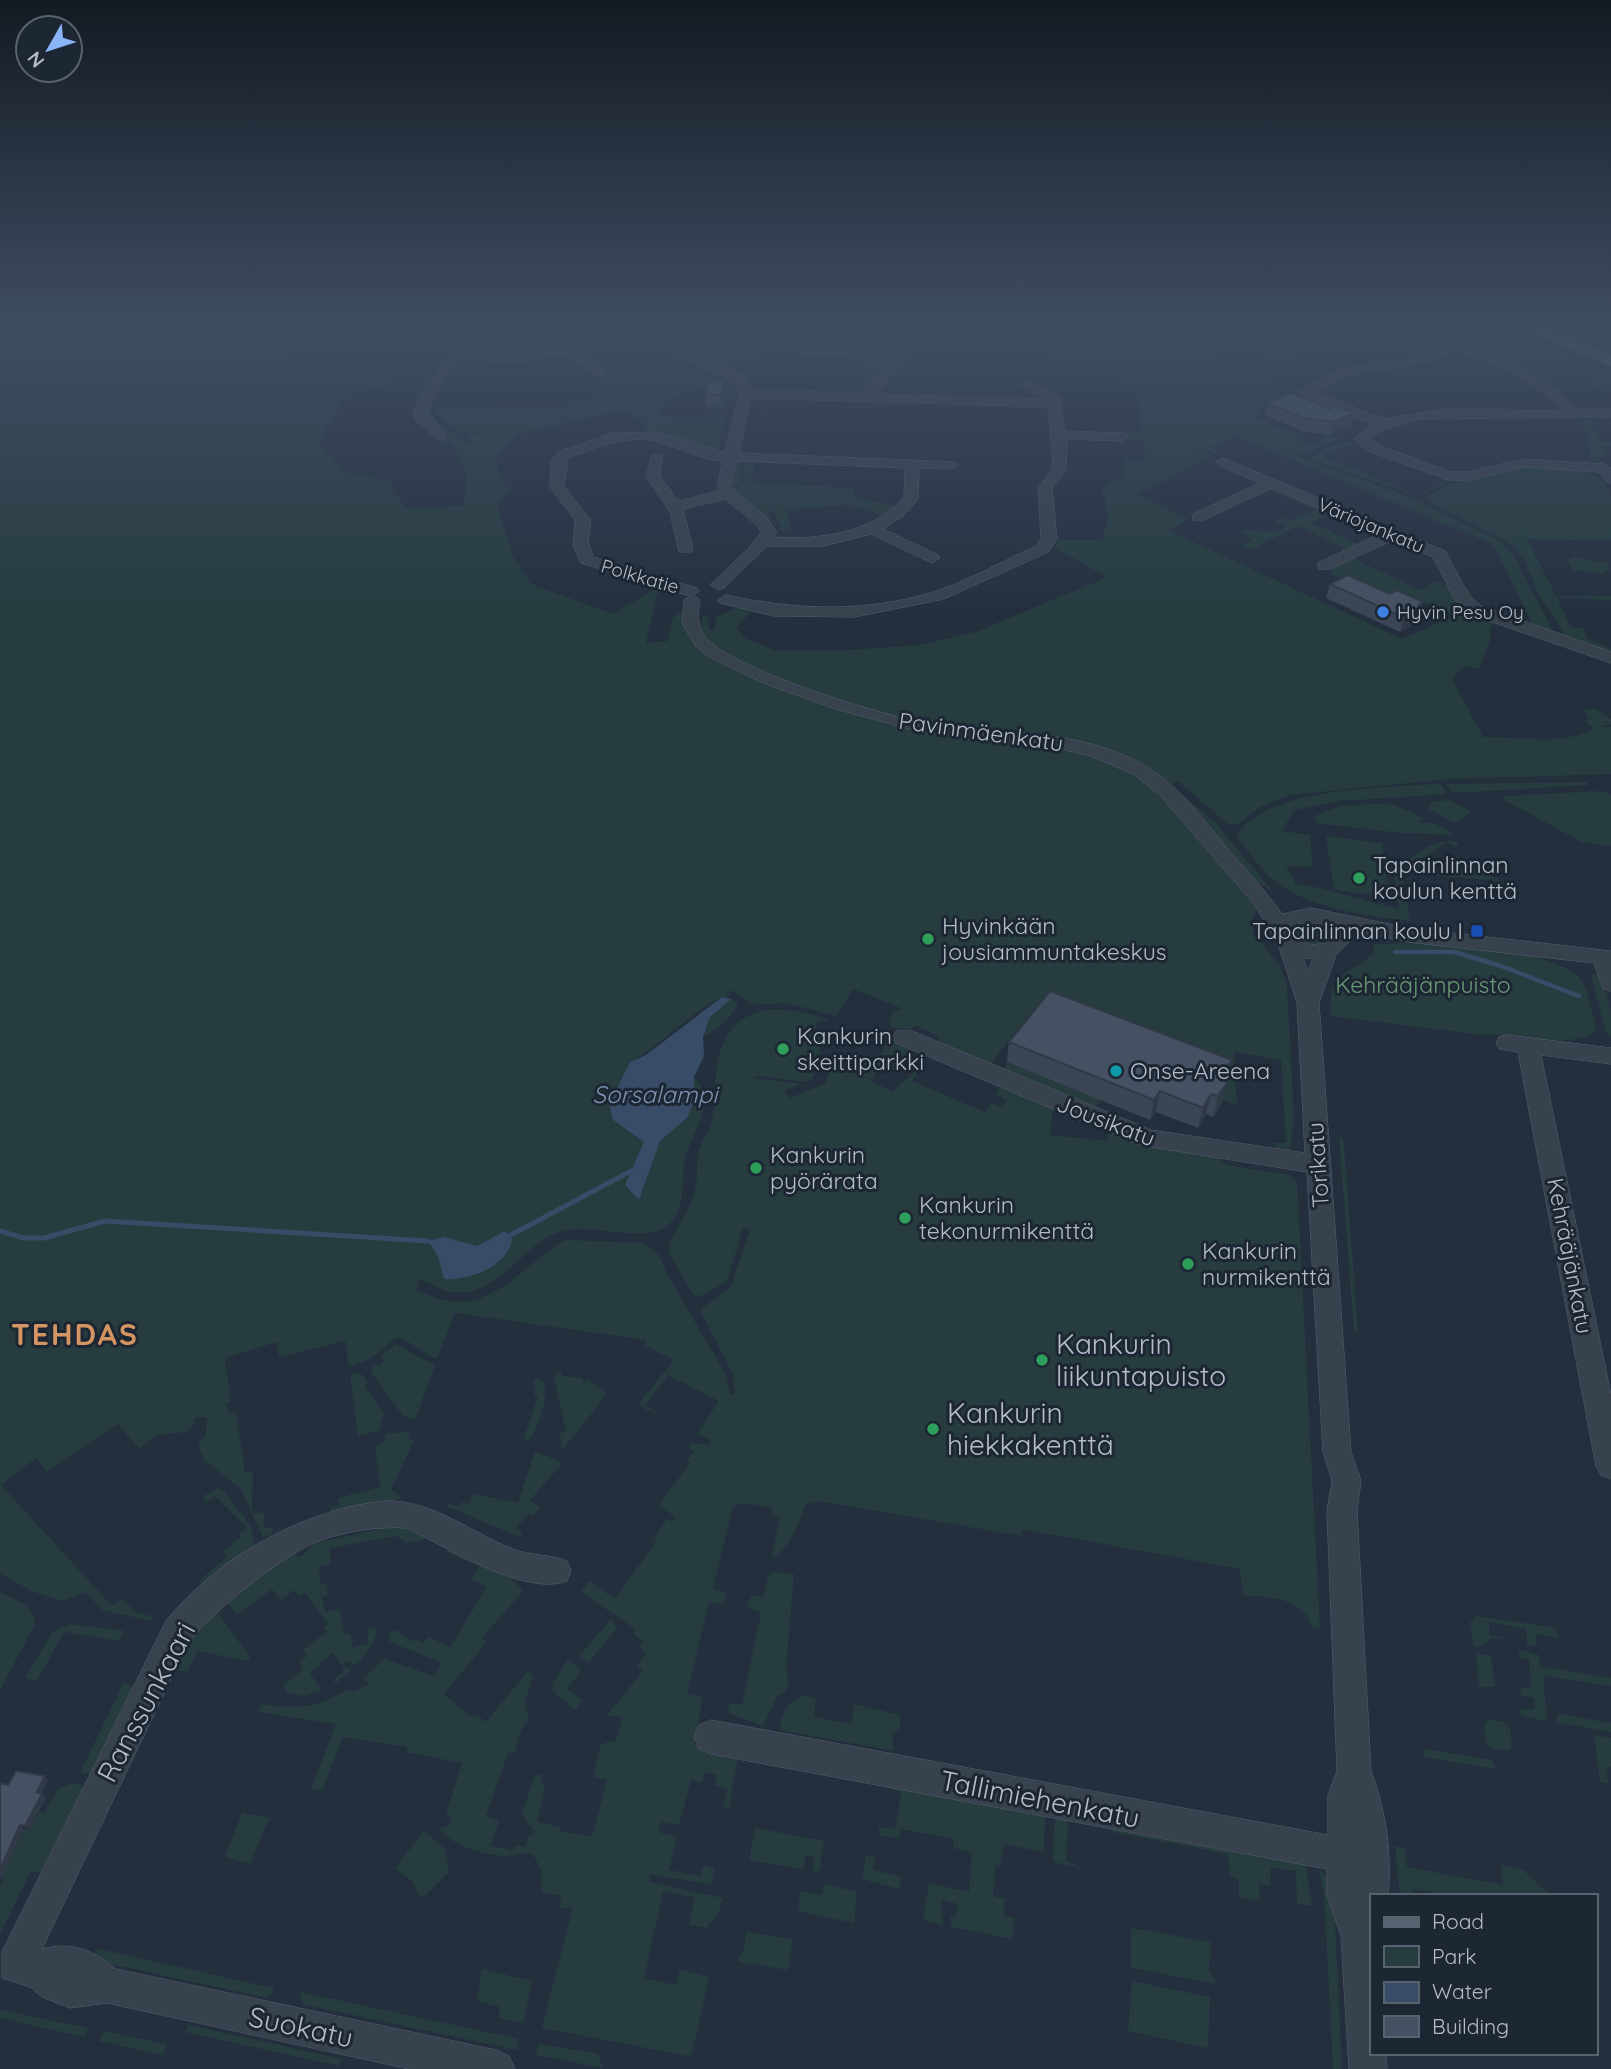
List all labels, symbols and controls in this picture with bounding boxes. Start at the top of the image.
north arrow [14,14,84,84]
text: N [22,47,50,73]
street label: Väriojankatu [1314,492,1428,558]
street label: Polkkatie [598,553,682,599]
place label: Hyvin Pesu Oy [1397,600,1524,624]
marker: Hyvin Pesu Oy [1375,604,1391,620]
street label: Pavinmäenkatu [897,706,1065,757]
place label: Tapainlinnan koulun kenttä [1373,850,1517,905]
marker: Tapainlinnan koulun kenttä [1351,870,1367,886]
place label: Hyvinkään jousiammuntakeskus [941,911,1167,966]
place label: Tapainlinnan koulu I [1252,916,1463,945]
marker: Tapainlinnan koulu I [1469,923,1485,939]
marker: Hyvinkään jousiammuntakeskus [920,931,936,947]
park label: Kehrääjänpuisto [1335,970,1511,999]
place label: Kankurin skeittiparkki [797,1021,924,1076]
marker: Kankurin skeittiparkki [775,1041,791,1057]
place label: Onse-Areena [1130,1056,1270,1085]
marker: Onse-Areena [1108,1063,1124,1079]
water label: Sorsalampi [593,1079,720,1109]
street label: Jousikatu [1053,1089,1159,1153]
street label: Torikatu [1300,1121,1335,1209]
place label: Kankurin pyörärata [770,1140,878,1195]
marker: Kankurin pyörärata [748,1160,764,1176]
street label: Kehrääjänkatu [1541,1175,1600,1336]
place label: Kankurin tekonurmikenttä [919,1190,1094,1245]
marker: Kankurin tekonurmikenttä [897,1210,913,1226]
place label: Kankurin nurmikenttä [1202,1236,1331,1291]
marker: Kankurin nurmikenttä [1180,1256,1196,1272]
district label: TEHDAS [11,1315,139,1353]
place label: Kankurin liikuntapuisto [1056,1326,1226,1393]
marker: Kankurin liikuntapuisto [1034,1352,1050,1368]
place label: Kankurin hiekkakenttä [947,1395,1114,1462]
marker: Kankurin hiekkakenttä [925,1421,941,1437]
street label: Ranssunkaari [89,1616,202,1788]
street label: Tallimiehenkatu [937,1762,1143,1835]
legend [1370,1894,1597,2055]
text: Road [1432,1908,1484,1934]
text: Park [1432,1943,1476,1969]
text: Water [1432,1978,1492,2004]
street label: Suokatu [246,1998,357,2055]
text: Building [1432,2013,1509,2039]

